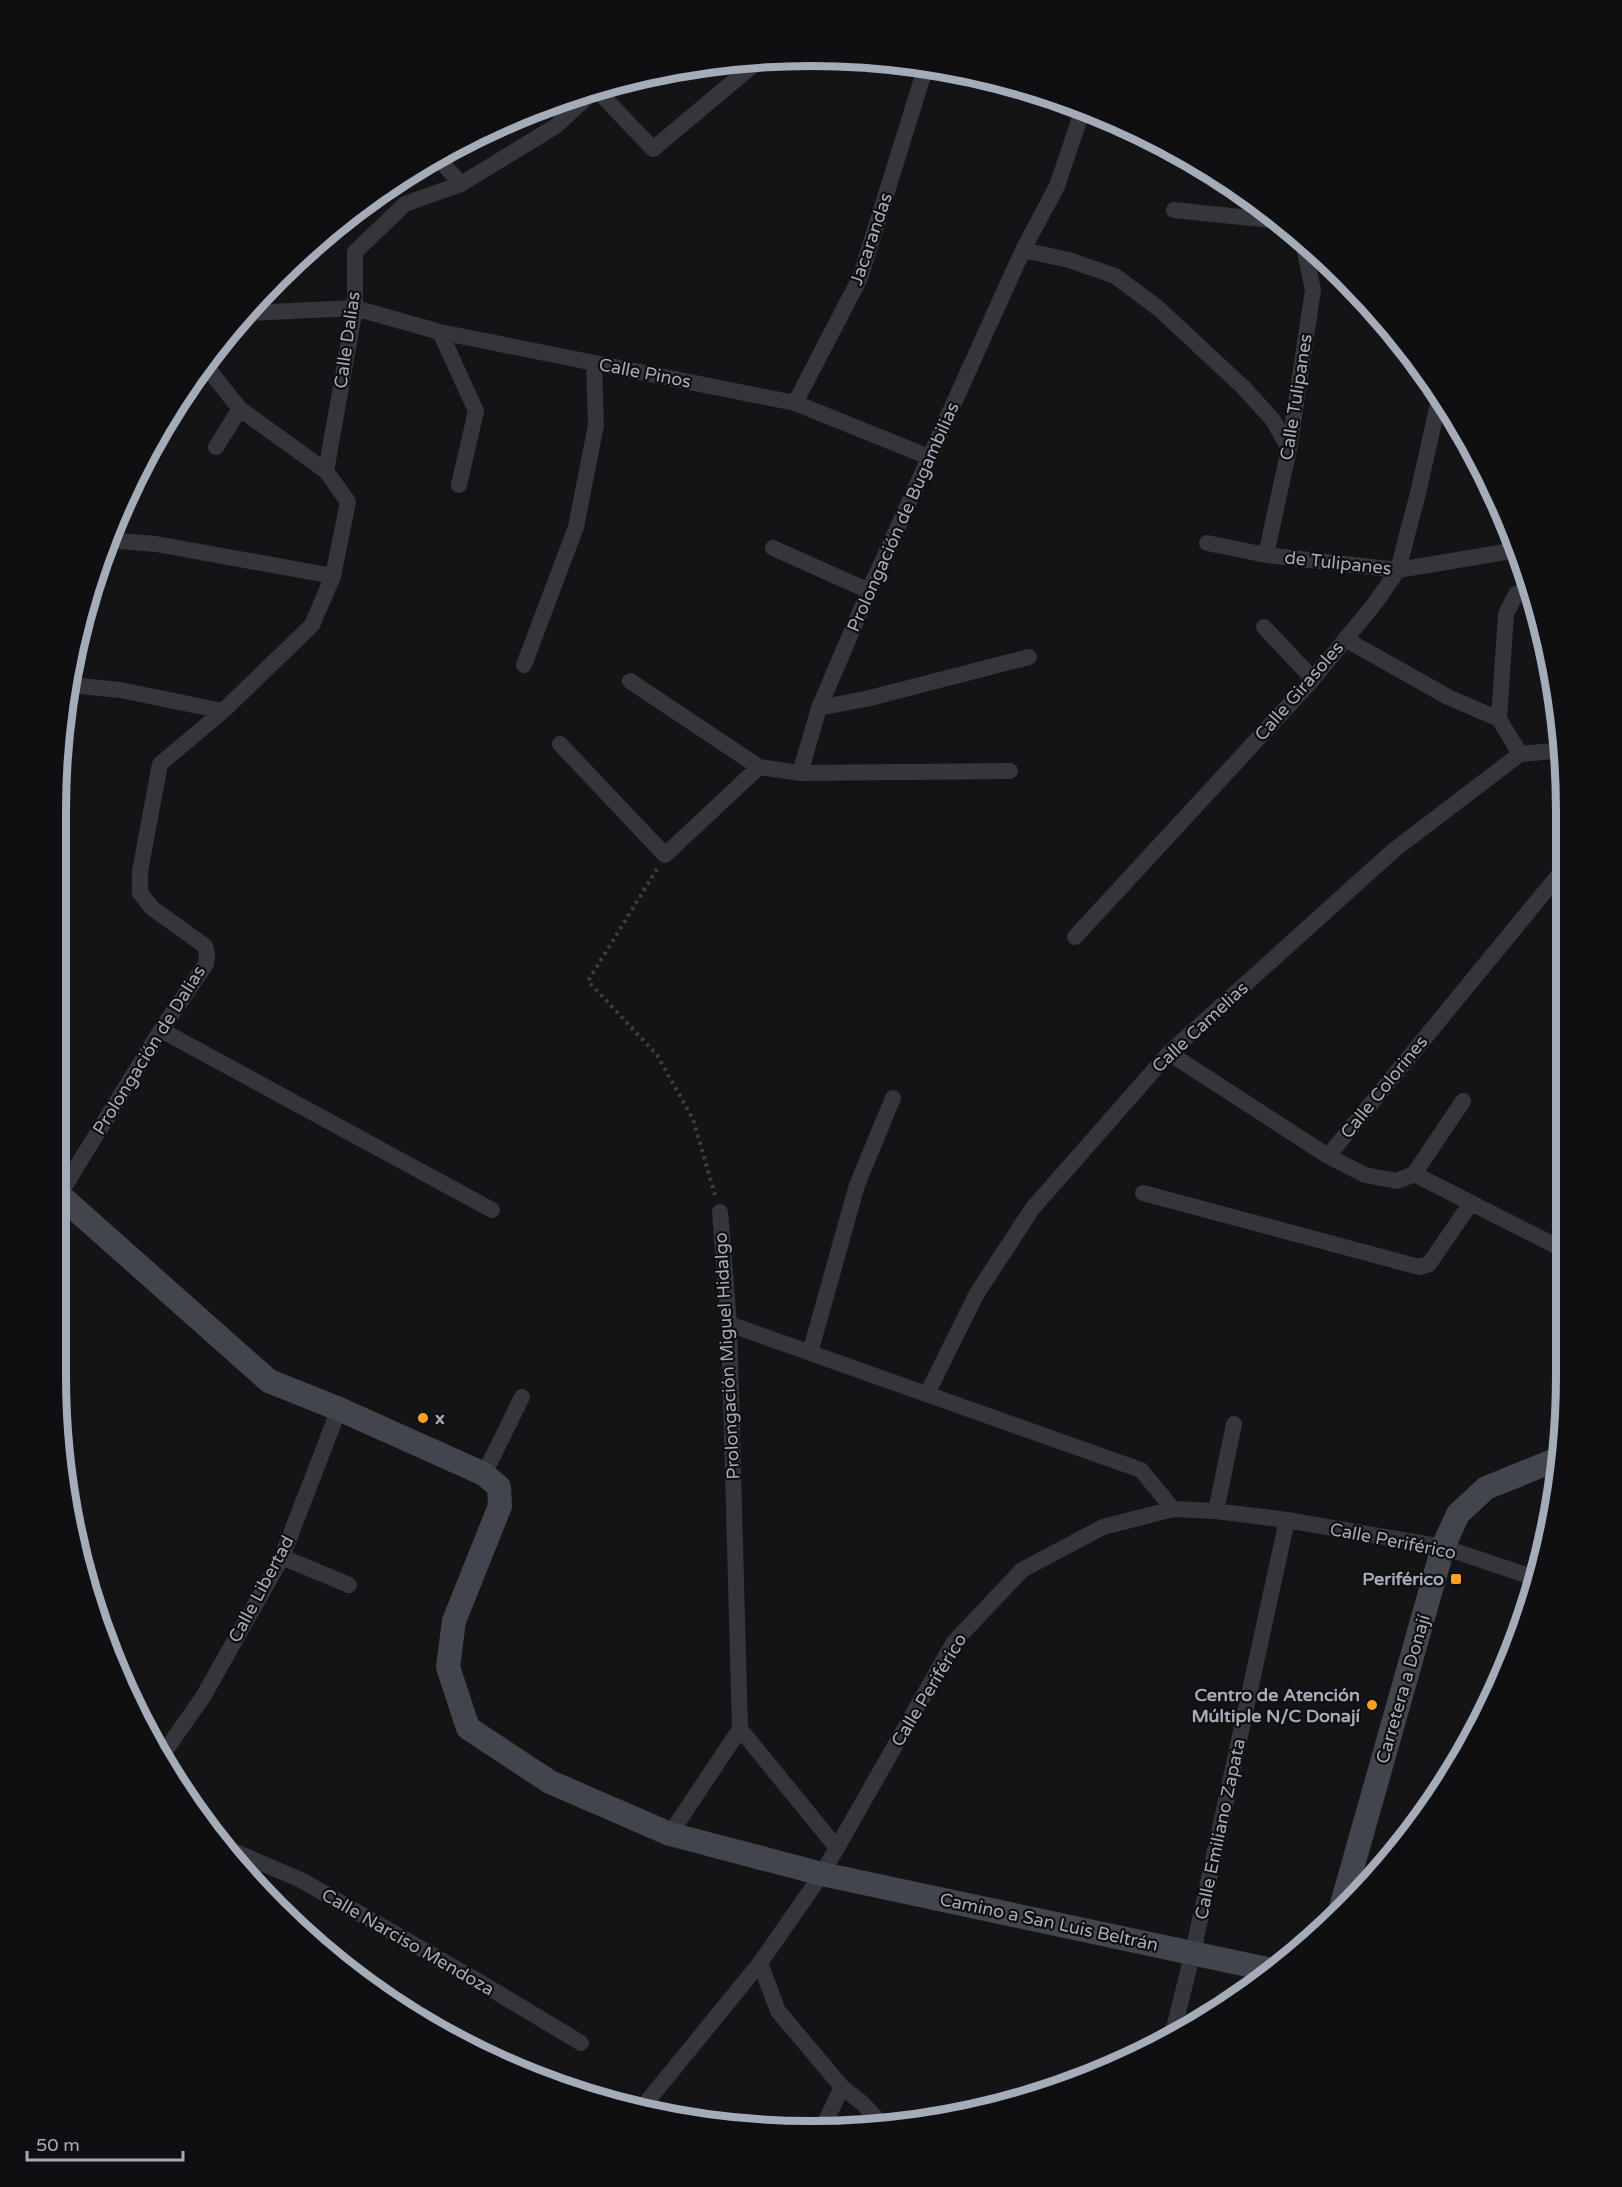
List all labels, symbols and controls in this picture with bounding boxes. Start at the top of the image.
street label: Jacarandas [845,190,897,288]
street label: Calle Dalias [329,290,365,390]
street label: Calle Tulipanes [1275,332,1317,462]
street label: Calle Pinos [597,353,693,393]
street label: Prolongación de Bugambilias [842,399,964,635]
street label: de Tulipanes [1283,546,1393,580]
street label: Calle Girasoles [1250,637,1348,745]
street label: Prolongación de Dalias [88,961,210,1139]
street label: Calle Camelias [1147,977,1253,1077]
street label: Calle Colorines [1336,1031,1432,1143]
street label: Prolongación Miguel Hidalgo [710,1232,744,1480]
place label: x [435,1407,445,1429]
marker: x [416,1411,430,1425]
street label: Calle Periférico [1328,1518,1458,1564]
street label: Calle Libertad [224,1532,298,1646]
place label: Periférico [1362,1568,1444,1590]
marker: Periférico [1449,1572,1463,1586]
street label: Carretera a Donají [1371,1611,1435,1766]
street label: Calle Periférico [887,1629,971,1751]
place label: Centro de Atención Múltiple N/C Donají [1191,1684,1361,1727]
marker: Centro de Atención Múltiple N/C Donají [1365,1698,1379,1712]
street label: Calle Emiliano Zapata [1190,1737,1250,1921]
street label: Calle Narciso Mendoza [318,1884,498,2000]
street label: Camino a San Luis Beltrán [938,1888,1160,1956]
scale bar [27,2124,183,2162]
text: 50 m [36,2134,80,2156]

